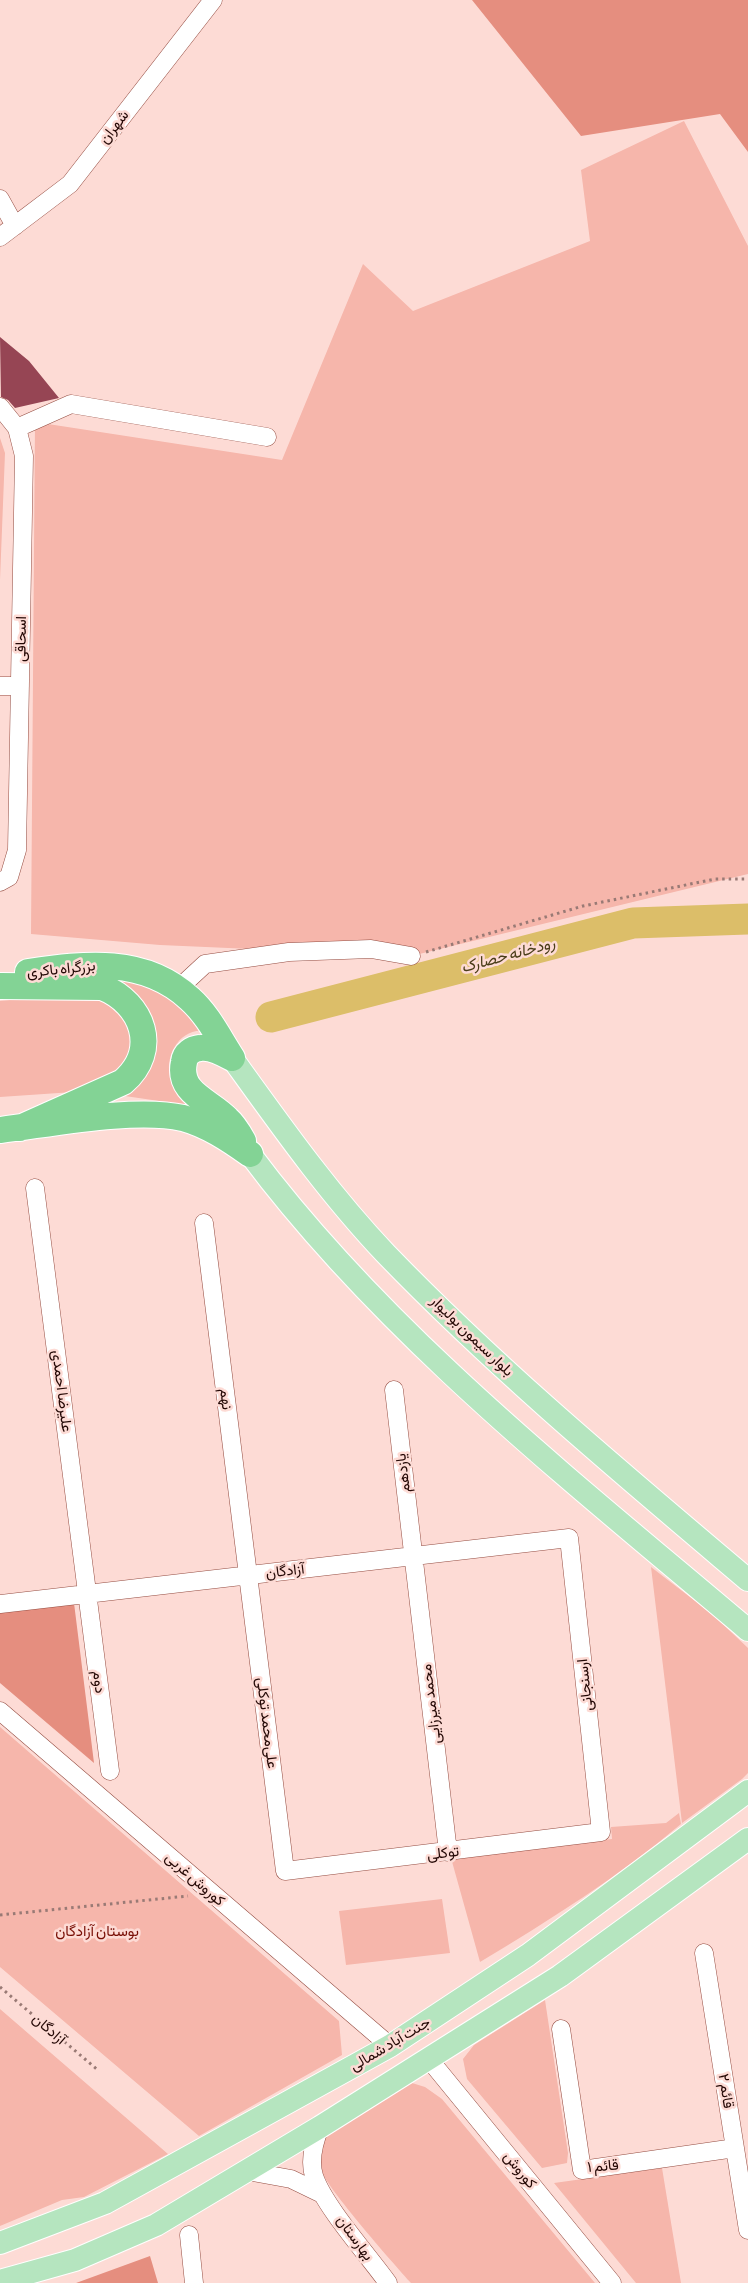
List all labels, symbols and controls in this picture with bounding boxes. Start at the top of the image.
street label: شهران [95,107,133,147]
street label: اسحاقی [12,616,30,662]
water label: رودخانه حصارک [459,933,557,977]
street label: بزرگراه باکری [26,956,96,982]
street label: بلوار سیمون بولیوار [427,1292,517,1380]
street label: علیرضا احمدی [48,1349,76,1433]
street label: نهم [216,1387,236,1411]
street label: یازدهم [392,1452,414,1494]
street label: آزادگان [265,1560,305,1582]
street label: ارسنجانی [573,1658,597,1712]
street label: محمد میرزایی [417,1663,445,1745]
street label: دوم [89,1670,109,1694]
street label: علی‌محمد توکلی [252,1676,282,1770]
street label: توکلی [426,1842,460,1864]
street label: کوروش غربی [161,1848,229,1910]
park label: بوستان آزادگان [55,1922,139,1940]
street label: آزادگان [28,2009,70,2049]
street label: جنت آباد شمالی [347,2013,433,2075]
street label: قائم ۲ [714,2072,738,2110]
street label: کوروش [500,2148,540,2192]
street label: قائم ۱ [587,2156,619,2176]
street label: بهارستان [333,2212,377,2264]

